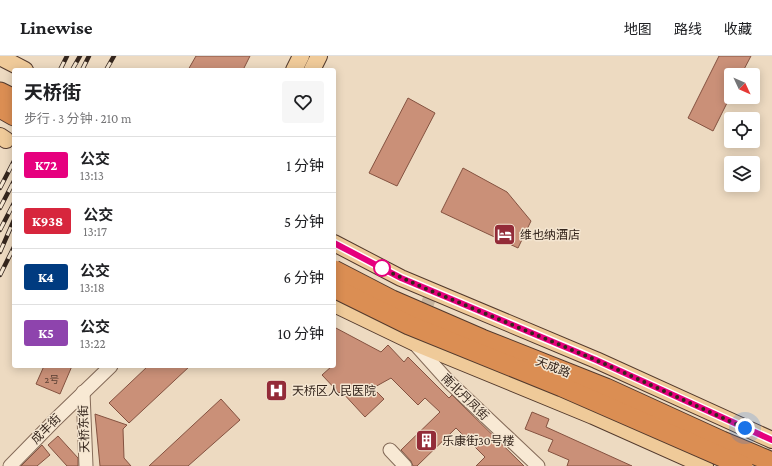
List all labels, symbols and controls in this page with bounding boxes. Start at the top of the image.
text: Linewise [20,17,93,38]
text: 地图 [624,21,652,37]
text: 路线 [674,21,702,37]
text: 收藏 [724,21,752,37]
north arrow [724,68,760,104]
map controls [724,68,760,192]
button: heart [282,81,324,123]
text: 天桥街 [24,82,81,103]
text: 步行 · 3 分钟 · 210 m [24,111,131,126]
button: locate [724,112,760,148]
text: 公交 [80,151,110,167]
button: layers [724,156,760,192]
text: K72 [35,157,57,173]
text: 1 分钟 [286,158,324,174]
text: 13:13 [80,168,104,183]
text: 公交 [83,207,113,223]
text: K938 [32,213,63,229]
text: 5 分钟 [284,214,324,230]
hotel icon: 维也纳酒店 [491,222,517,248]
text: 13:17 [83,224,107,239]
place label: 维也纳酒店 [520,228,580,242]
unlabelled marker [373,259,391,277]
text: 公交 [80,263,110,279]
text: K4 [38,269,54,285]
text: 6 分钟 [284,270,324,286]
text: 13:18 [80,280,105,295]
text: 公交 [80,319,110,335]
text: K5 [38,325,54,341]
text: 10 分钟 [278,326,324,342]
text: 13:22 [80,336,106,351]
street label: 天成路 [534,354,572,380]
street label: 南北丹凤街 [439,371,491,423]
house number: 2号 [45,374,59,385]
hospital icon: 天桥区人民医院 [263,378,289,404]
place label: 天桥区人民医院 [292,384,376,398]
street label: 天桥东街 [76,405,92,453]
street label: 成丰街 [28,411,64,447]
your location [735,418,755,438]
building icon: 乐康街30号楼 [414,428,440,454]
place label: 乐康街30号楼 [442,434,514,448]

